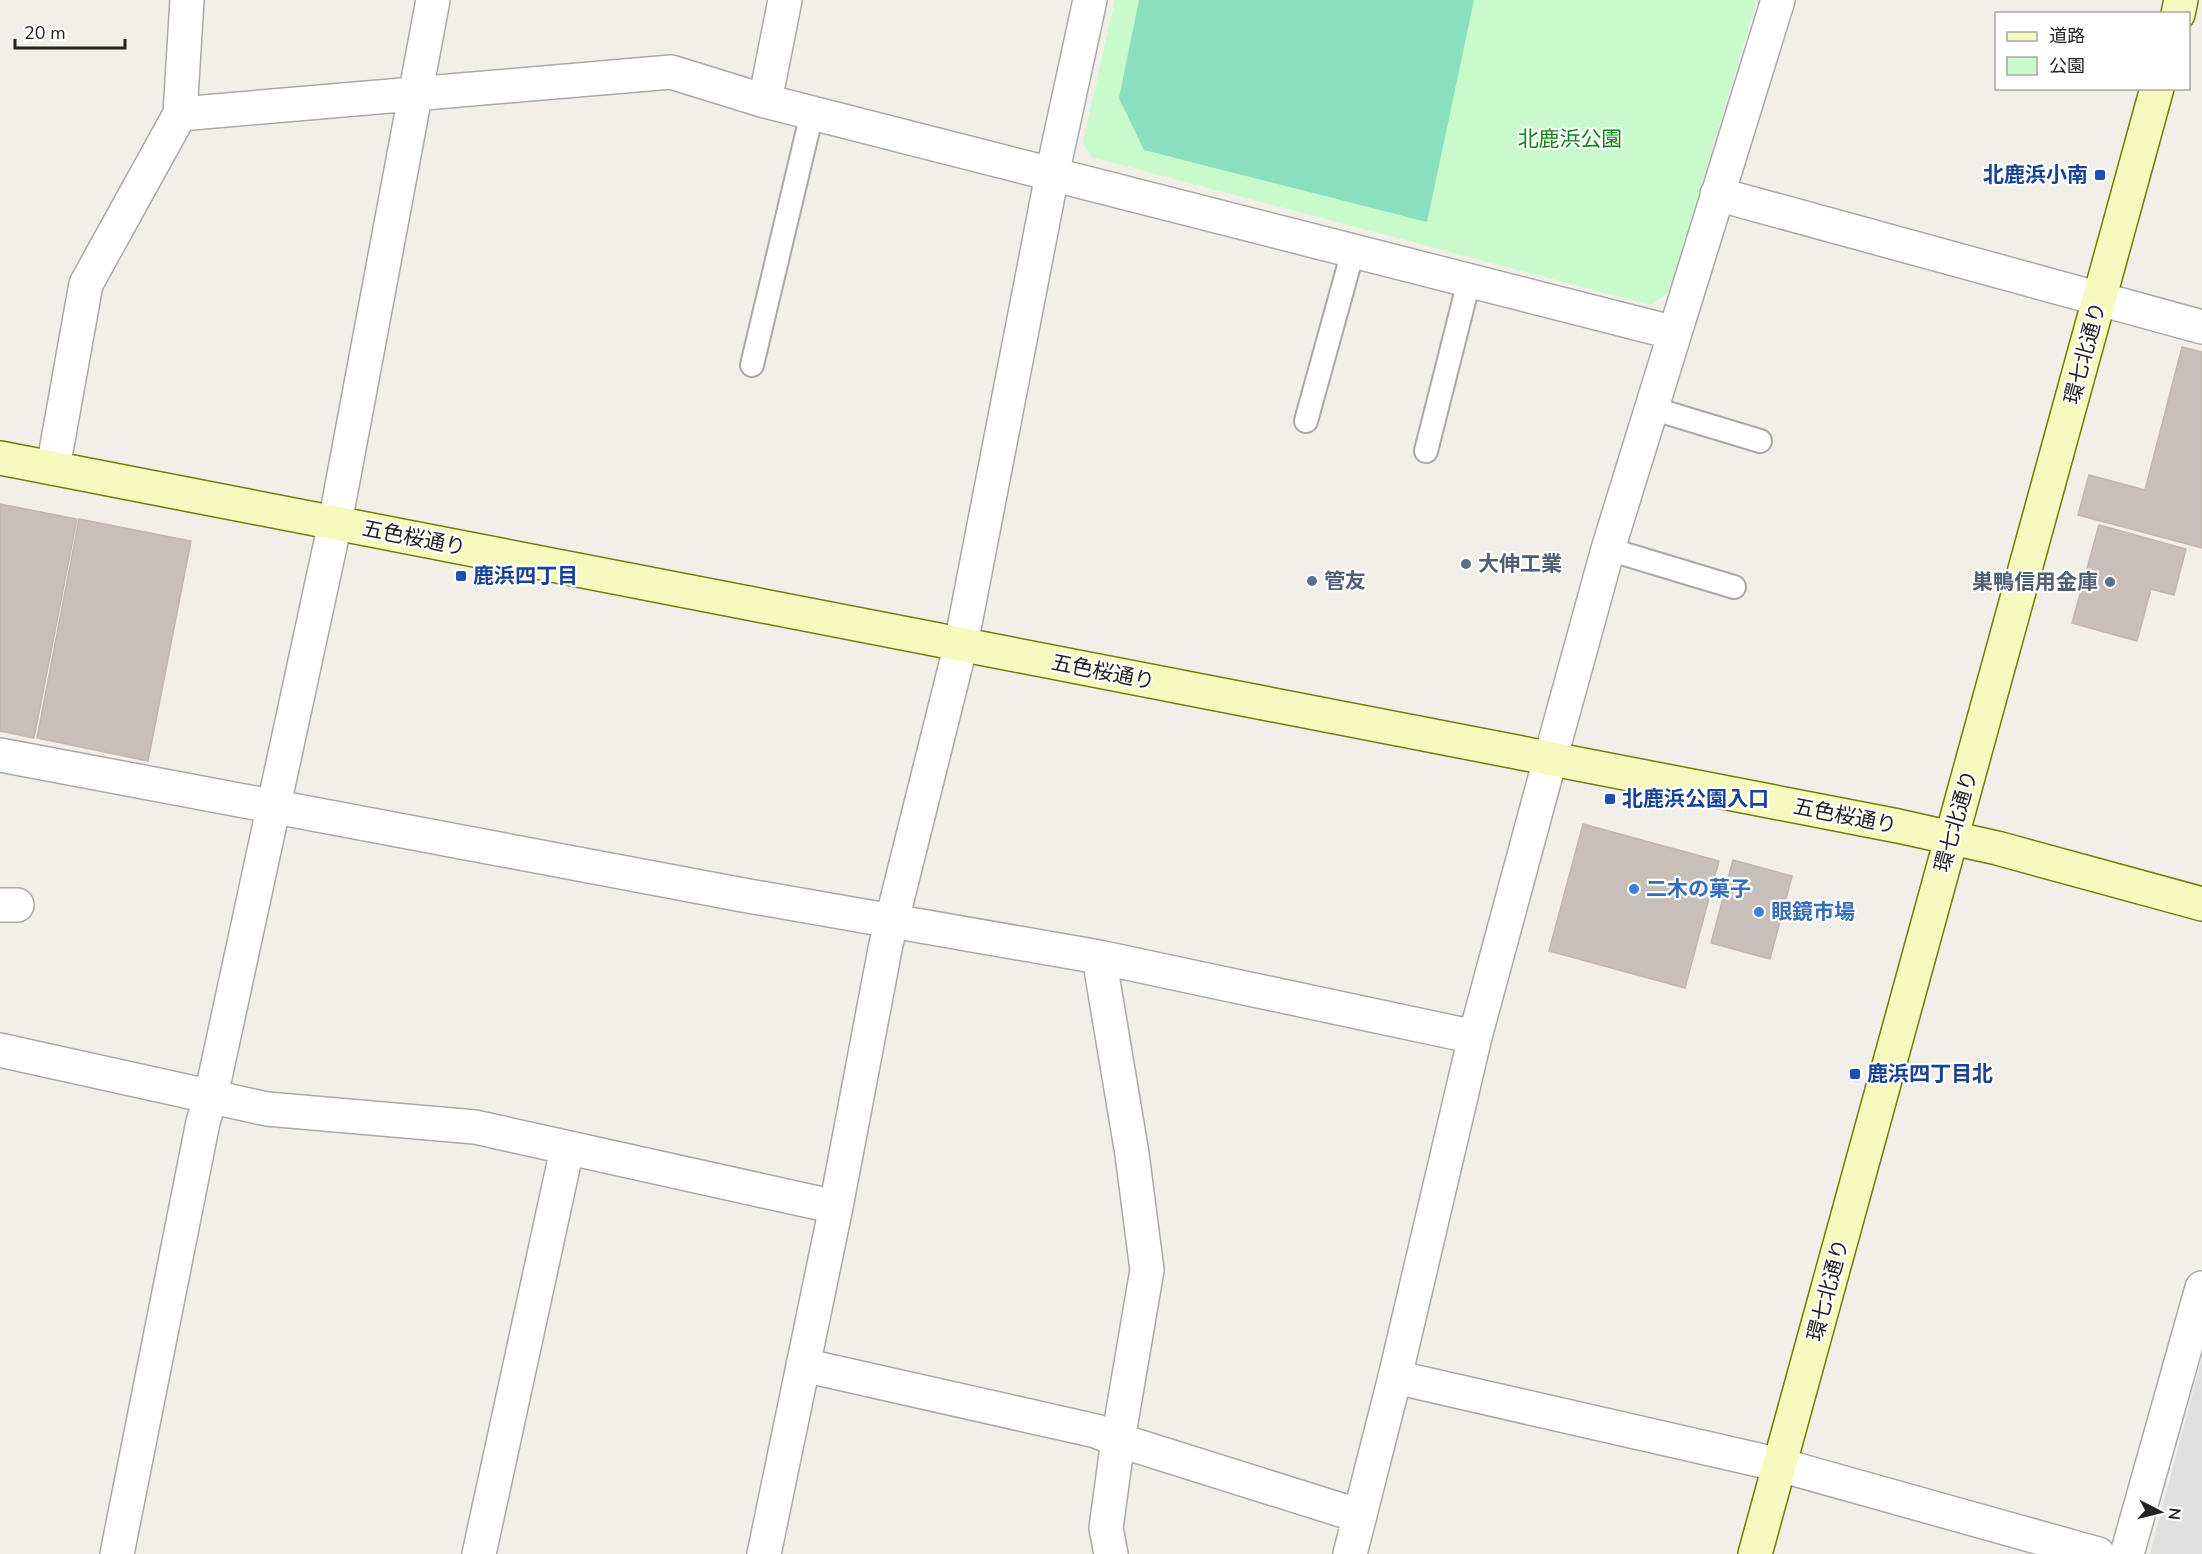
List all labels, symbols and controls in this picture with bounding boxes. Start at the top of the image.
scale bar [15,12,124,50]
legend [1995,12,2190,90]
text: 20 m [24,21,66,45]
text: 道路 [2049,24,2085,48]
text: 公園 [2049,54,2085,78]
park label: 北鹿浜公園 [1518,125,1623,153]
place label: 北鹿浜小南 [1983,161,2088,189]
marker: 北鹿浜小南 [2093,168,2107,182]
street label: 環七北通り [2058,299,2112,407]
street label: 五色桜通り [360,514,468,562]
place label: 大伸工業 [1478,550,1562,578]
marker: 大伸工業 [1459,557,1473,571]
place label: 鹿浜四丁目 [473,562,578,590]
place label: 管友 [1324,567,1366,595]
place label: 巣鴨信用金庫 [1972,568,2098,596]
marker: 鹿浜四丁目 [454,569,468,583]
marker: 管友 [1305,574,1319,588]
marker: 巣鴨信用金庫 [2103,575,2117,589]
street label: 五色桜通り [1049,648,1157,696]
street label: 環七北通り [1928,767,1984,875]
place label: 北鹿浜公園入口 [1622,785,1769,813]
marker: 北鹿浜公園入口 [1603,792,1617,806]
street label: 五色桜通り [1791,792,1899,840]
place label: 二木の菓子 [1646,875,1751,903]
marker: 二木の菓子 [1627,882,1641,896]
place label: 眼鏡市場 [1771,898,1855,926]
marker: 眼鏡市場 [1752,905,1766,919]
place label: 鹿浜四丁目北 [1867,1060,1993,1088]
marker: 鹿浜四丁目北 [1848,1067,1862,1081]
street label: 環七北通り [1801,1236,1855,1344]
north arrow [2130,1482,2190,1542]
text: N [2162,1506,2186,1521]

